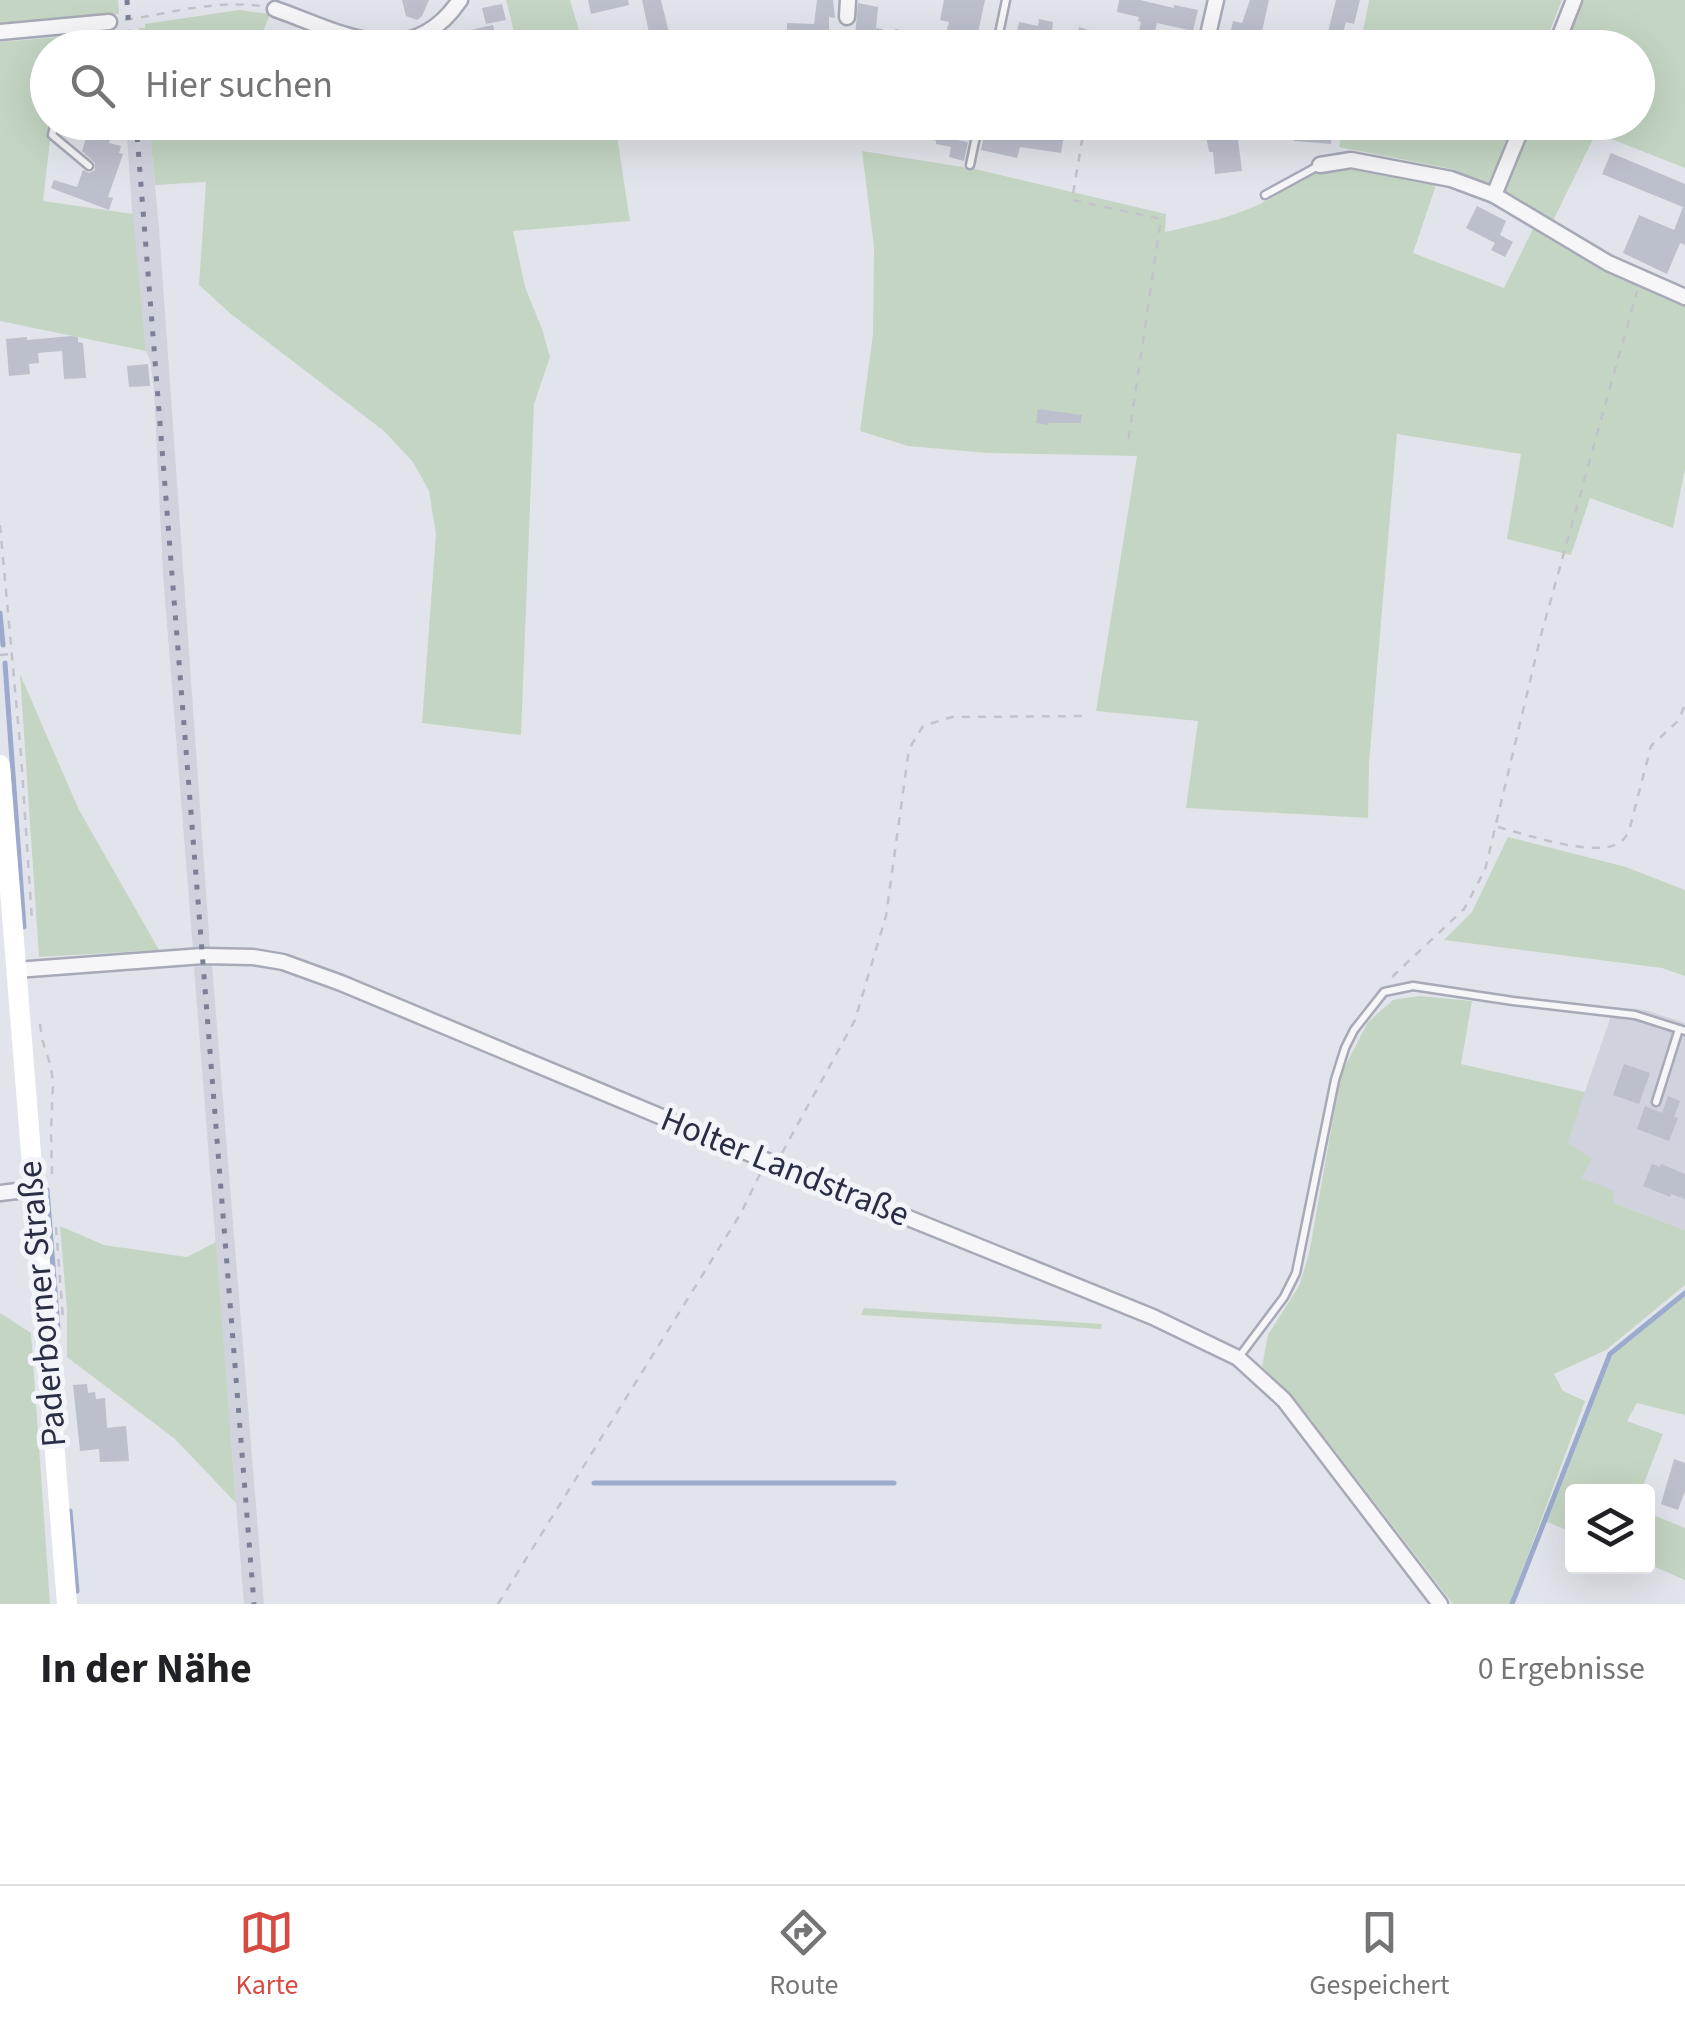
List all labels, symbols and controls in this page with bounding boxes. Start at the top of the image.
search box [30,30,1655,140]
icon: search [65,58,120,113]
text: Hier suchen [145,58,333,112]
street label: Holter Landstraße [653,1094,917,1240]
street label: Paderborner Straße [5,1159,79,1449]
map controls [1565,1484,1655,1574]
button: layers [1565,1484,1655,1574]
text: In der Nähe [40,1639,252,1699]
text: 0 Ergebnisse [1478,1646,1645,1692]
tab: Karte [235,1905,298,2005]
tab: Route [769,1905,838,2005]
tab: Gespeichert [1309,1905,1450,2005]

